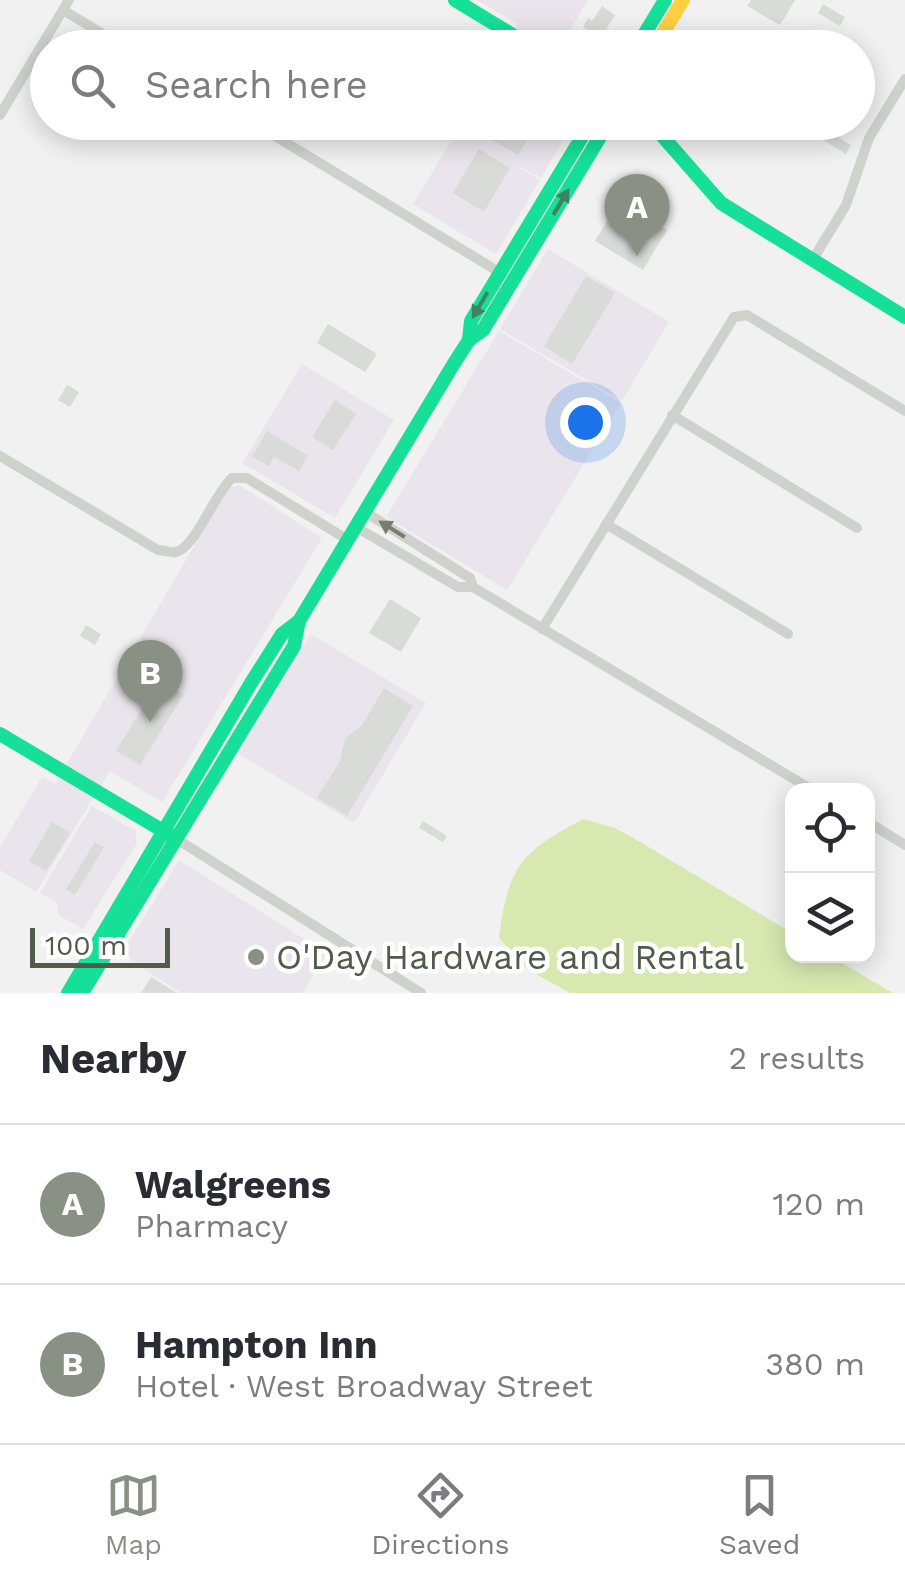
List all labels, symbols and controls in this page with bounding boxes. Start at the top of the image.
search box [30,30,875,140]
icon: search [65,58,120,113]
text: Search here [145,63,368,107]
pin: A [604,174,670,256]
one-way arrow [552,188,569,216]
one-way arrow [472,290,489,319]
your location [560,397,611,448]
one-way arrow [378,520,405,539]
pin: B [118,640,182,722]
map controls [785,783,875,963]
button: locate [785,783,875,873]
button: layers [785,873,875,963]
scale bar [30,923,170,968]
text: 100 m [45,929,127,962]
place label: O'Day Hardware and Rental [276,936,744,978]
marker: O'Day Hardware and Rental [245,946,267,968]
text: Nearby [40,1034,187,1083]
text: 2 results [728,1039,865,1077]
text: Walgreens [135,1163,331,1207]
text: A [62,1185,83,1223]
text: 120 m [773,1185,865,1223]
text: Pharmacy [135,1207,288,1245]
text: Hampton Inn [135,1323,377,1367]
text: B [62,1345,83,1383]
text: 380 m [765,1345,865,1383]
text: Hotel · West Broadway Street [135,1367,593,1405]
tab: Map [105,1468,162,1561]
tab: Directions [371,1468,510,1561]
tab: Saved [719,1468,800,1561]

